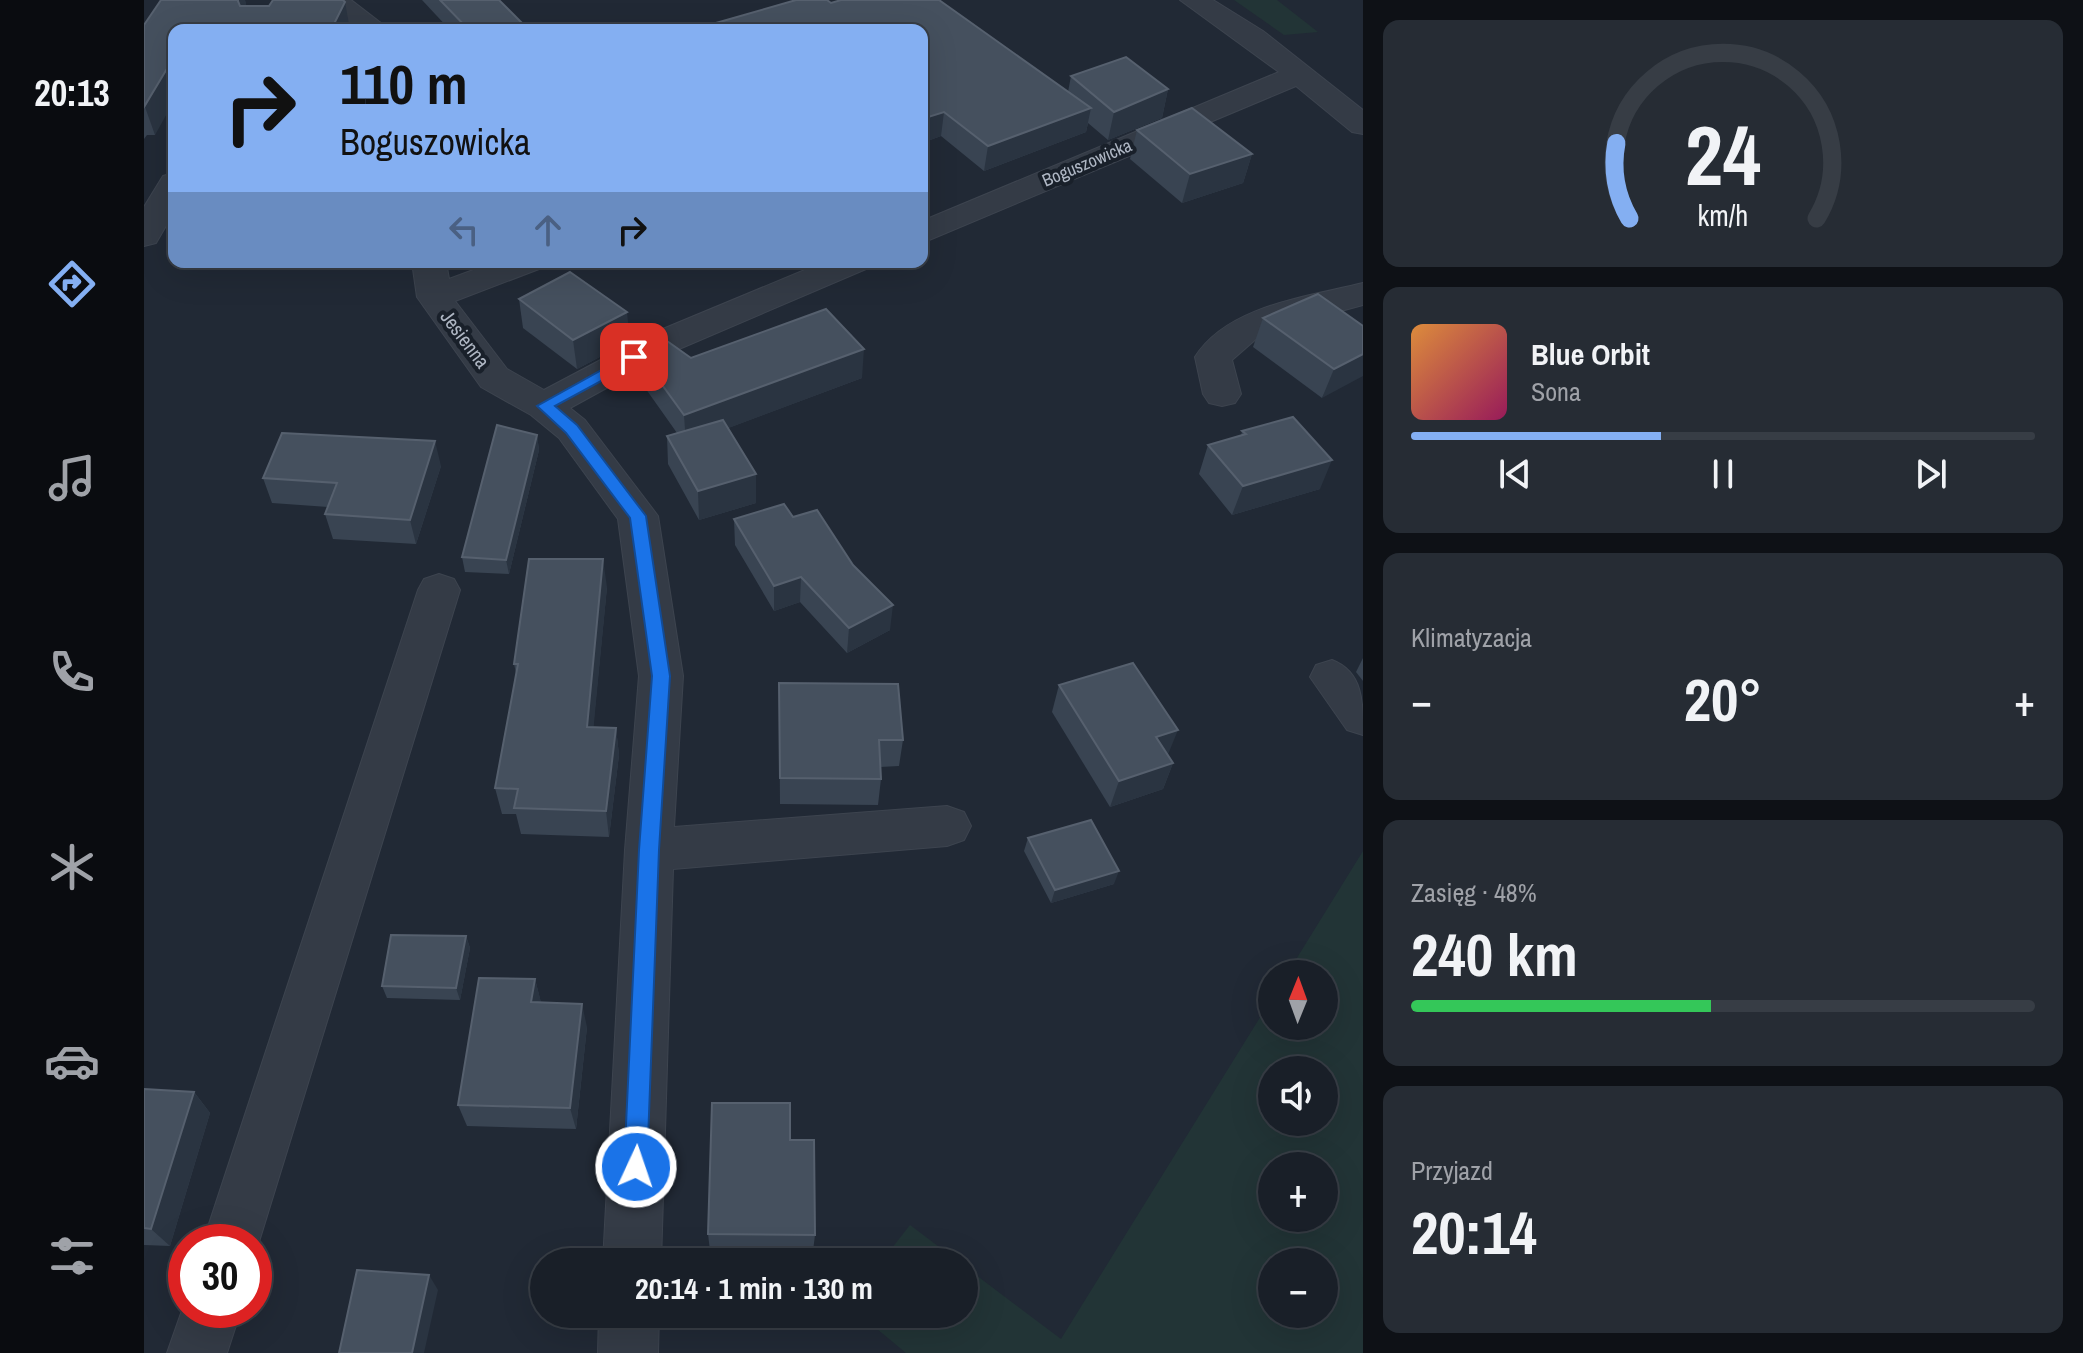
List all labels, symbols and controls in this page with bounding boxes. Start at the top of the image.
text: 110 m [340,46,468,121]
icon: right [208,56,312,160]
text: 20:13 [34,69,110,117]
text: 24 [1685,99,1761,211]
text: Boguszowicka [340,118,530,166]
street label: Boguszowicka [1038,132,1135,193]
text: km/h [1698,196,1748,235]
icon: left [442,208,486,252]
icon: ahead [526,208,570,252]
icon: right [610,208,654,252]
icon: directions [44,256,100,312]
street label: Jesienna [435,304,496,373]
pin [600,323,668,391]
text: Blue Orbit [1531,334,1650,374]
icon: arrive [612,335,656,379]
text: Sona [1531,374,1581,409]
icon: music [44,450,100,506]
icon: previous [1493,452,1537,496]
icon: pause [1701,452,1745,496]
icon: next [1909,452,1953,496]
text: Klimatyzacja [1411,620,1532,655]
icon: phone [44,644,100,700]
text: 20° [1684,659,1762,740]
text: − [1411,670,1432,730]
text: + [2014,670,2035,730]
icon: climate [44,839,100,895]
text: Zasięg · 48% [1411,875,1537,910]
text: 240 km [1411,914,1578,995]
north arrow [1258,960,1338,1040]
map controls [1258,960,1338,1328]
icon: car [44,1033,100,1089]
button: sound [1258,1056,1338,1136]
position arrow [594,1125,678,1209]
button: + [1258,1152,1338,1232]
text: Przyjazd [1411,1153,1493,1188]
text: 20:14 [1411,1192,1537,1273]
speed limit sign: 30 [168,1224,272,1328]
icon: filters [44,1228,100,1284]
button: − [1258,1248,1338,1328]
text: 20:14 · 1 min · 130 m [635,1268,873,1308]

